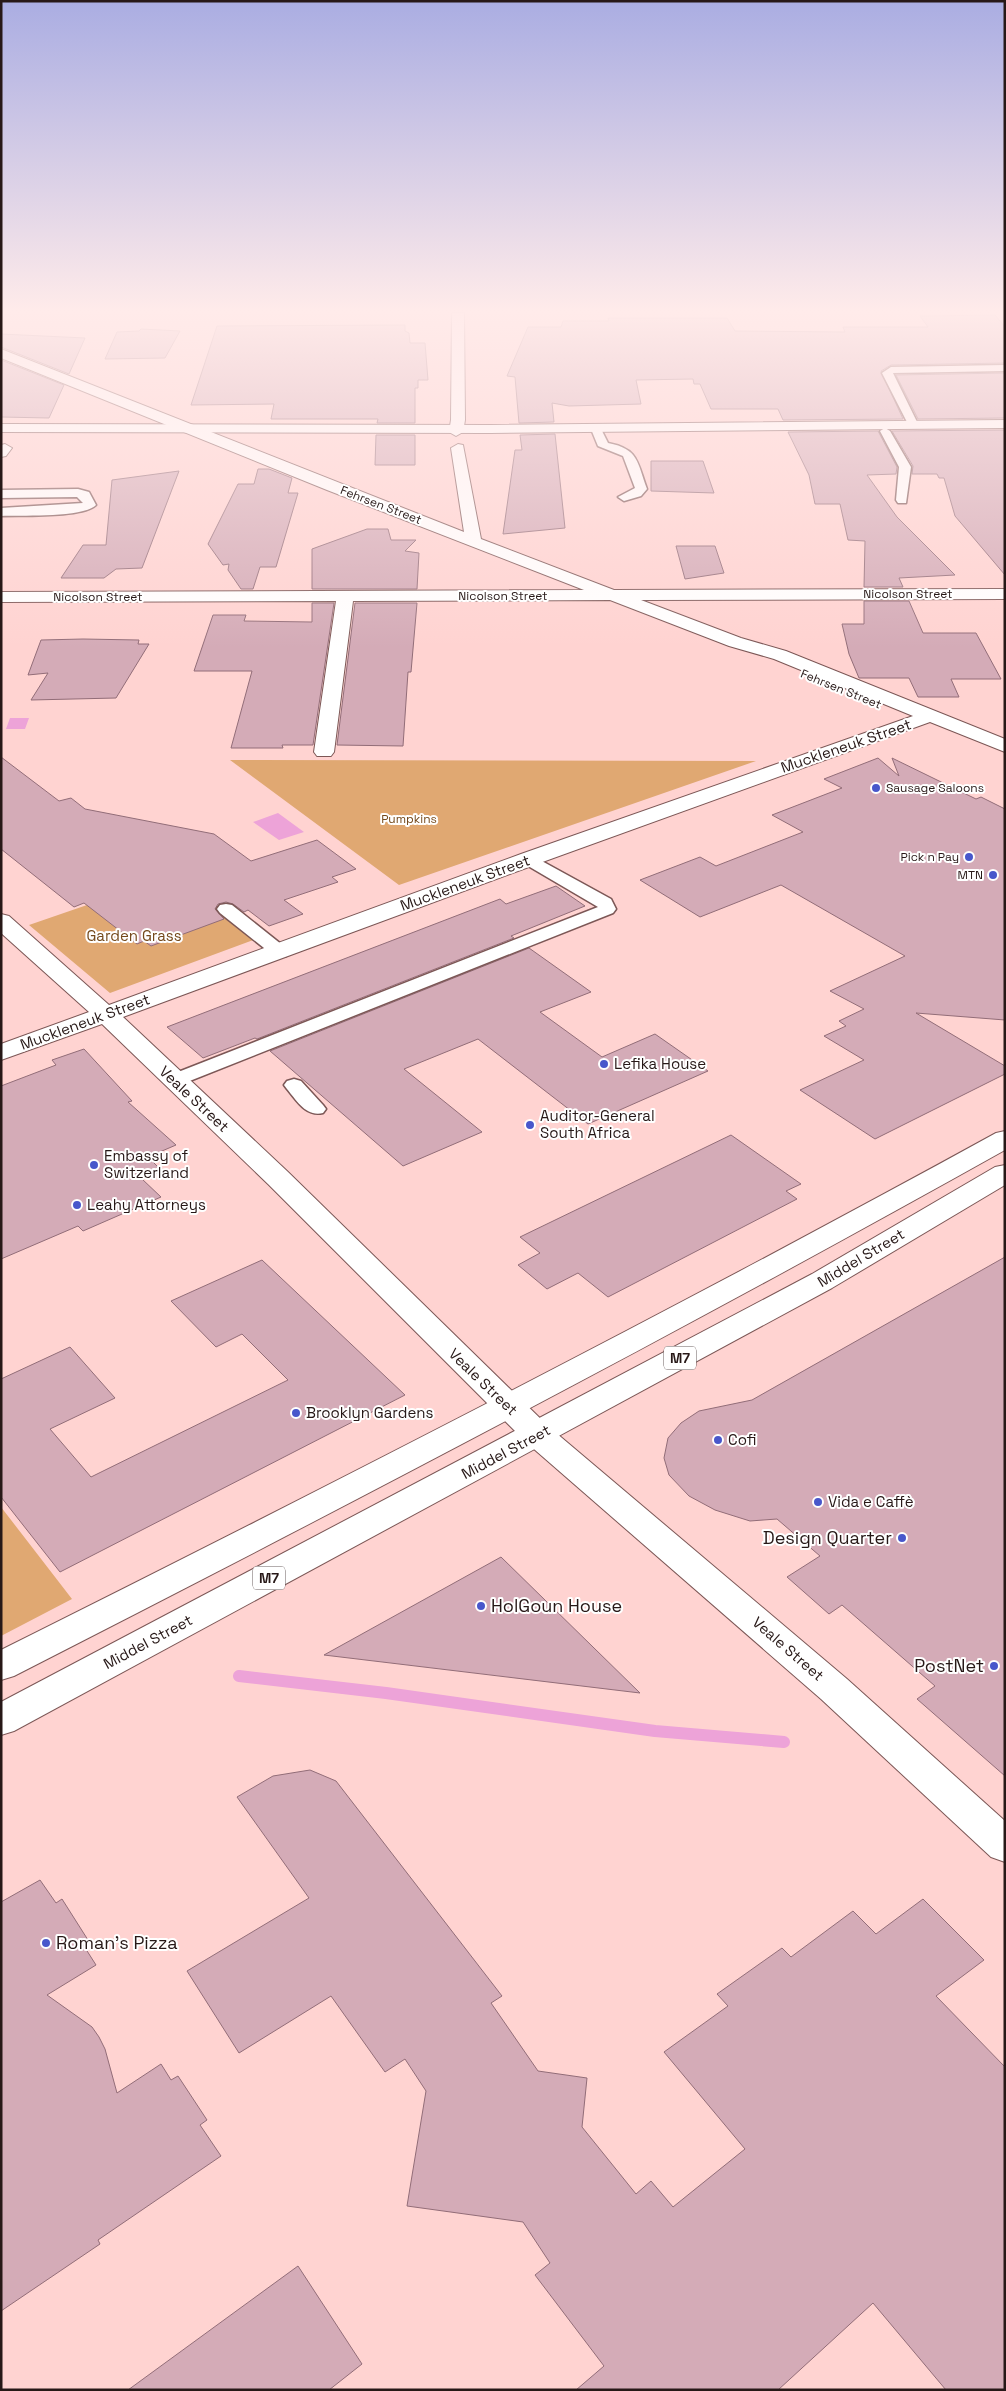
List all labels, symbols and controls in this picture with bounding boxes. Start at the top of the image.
street label: Fehrsen Street [338,482,424,528]
street label: Nicolson Street [863,586,953,602]
street label: Nicolson Street [458,588,548,604]
street label: Nicolson Street [53,589,143,605]
street label: Fehrsen Street [798,666,884,712]
street label: Muckleneuk Street [778,714,914,777]
place label: Sausage Saloons [886,780,984,796]
marker: Sausage Saloons [870,782,882,794]
park label: Pumpkins [381,811,437,827]
place label: Pick n Pay [901,849,959,865]
street label: Muckleneuk Street [397,850,532,915]
marker: Pick n Pay [963,851,975,863]
place label: MTN [958,867,983,883]
marker: MTN [987,869,999,881]
park label: Garden Grass [86,926,182,945]
street label: Muckleneuk Street [17,989,152,1054]
place label: Lefika House [614,1054,706,1073]
marker: Lefika House [598,1058,610,1070]
street label: Veale Street [156,1062,233,1136]
place label: Auditor-General South Africa [540,1106,655,1142]
marker: Auditor-General South Africa [524,1119,536,1131]
place label: Embassy of Switzerland [104,1146,189,1182]
marker: Embassy of Switzerland [88,1159,100,1171]
place label: Leahy Attorneys [87,1195,206,1214]
marker: Leahy Attorneys [71,1199,83,1211]
street label: Middel Street [814,1224,908,1291]
street label: Veale Street [445,1344,522,1419]
road number: M7 [664,1346,696,1370]
place label: Brooklyn Gardens [306,1403,433,1422]
marker: Brooklyn Gardens [290,1407,302,1419]
street label: Middel Street [458,1420,554,1483]
place label: Cofi [728,1430,757,1449]
marker: Cofi [712,1434,724,1446]
place label: Vida e Caffè [828,1492,914,1511]
marker: Vida e Caffè [812,1496,824,1508]
place label: Design Quarter [763,1526,892,1549]
marker: Design Quarter [896,1532,908,1544]
road number: M7 [253,1566,285,1590]
place label: HolGoun House [491,1594,622,1617]
marker: HolGoun House [475,1600,487,1612]
street label: Middel Street [100,1610,196,1673]
street label: Veale Street [749,1612,828,1685]
place label: PostNet [914,1654,984,1677]
marker: PostNet [988,1660,1000,1672]
place label: Roman's Pizza [56,1931,178,1954]
marker: Roman's Pizza [40,1937,52,1949]

